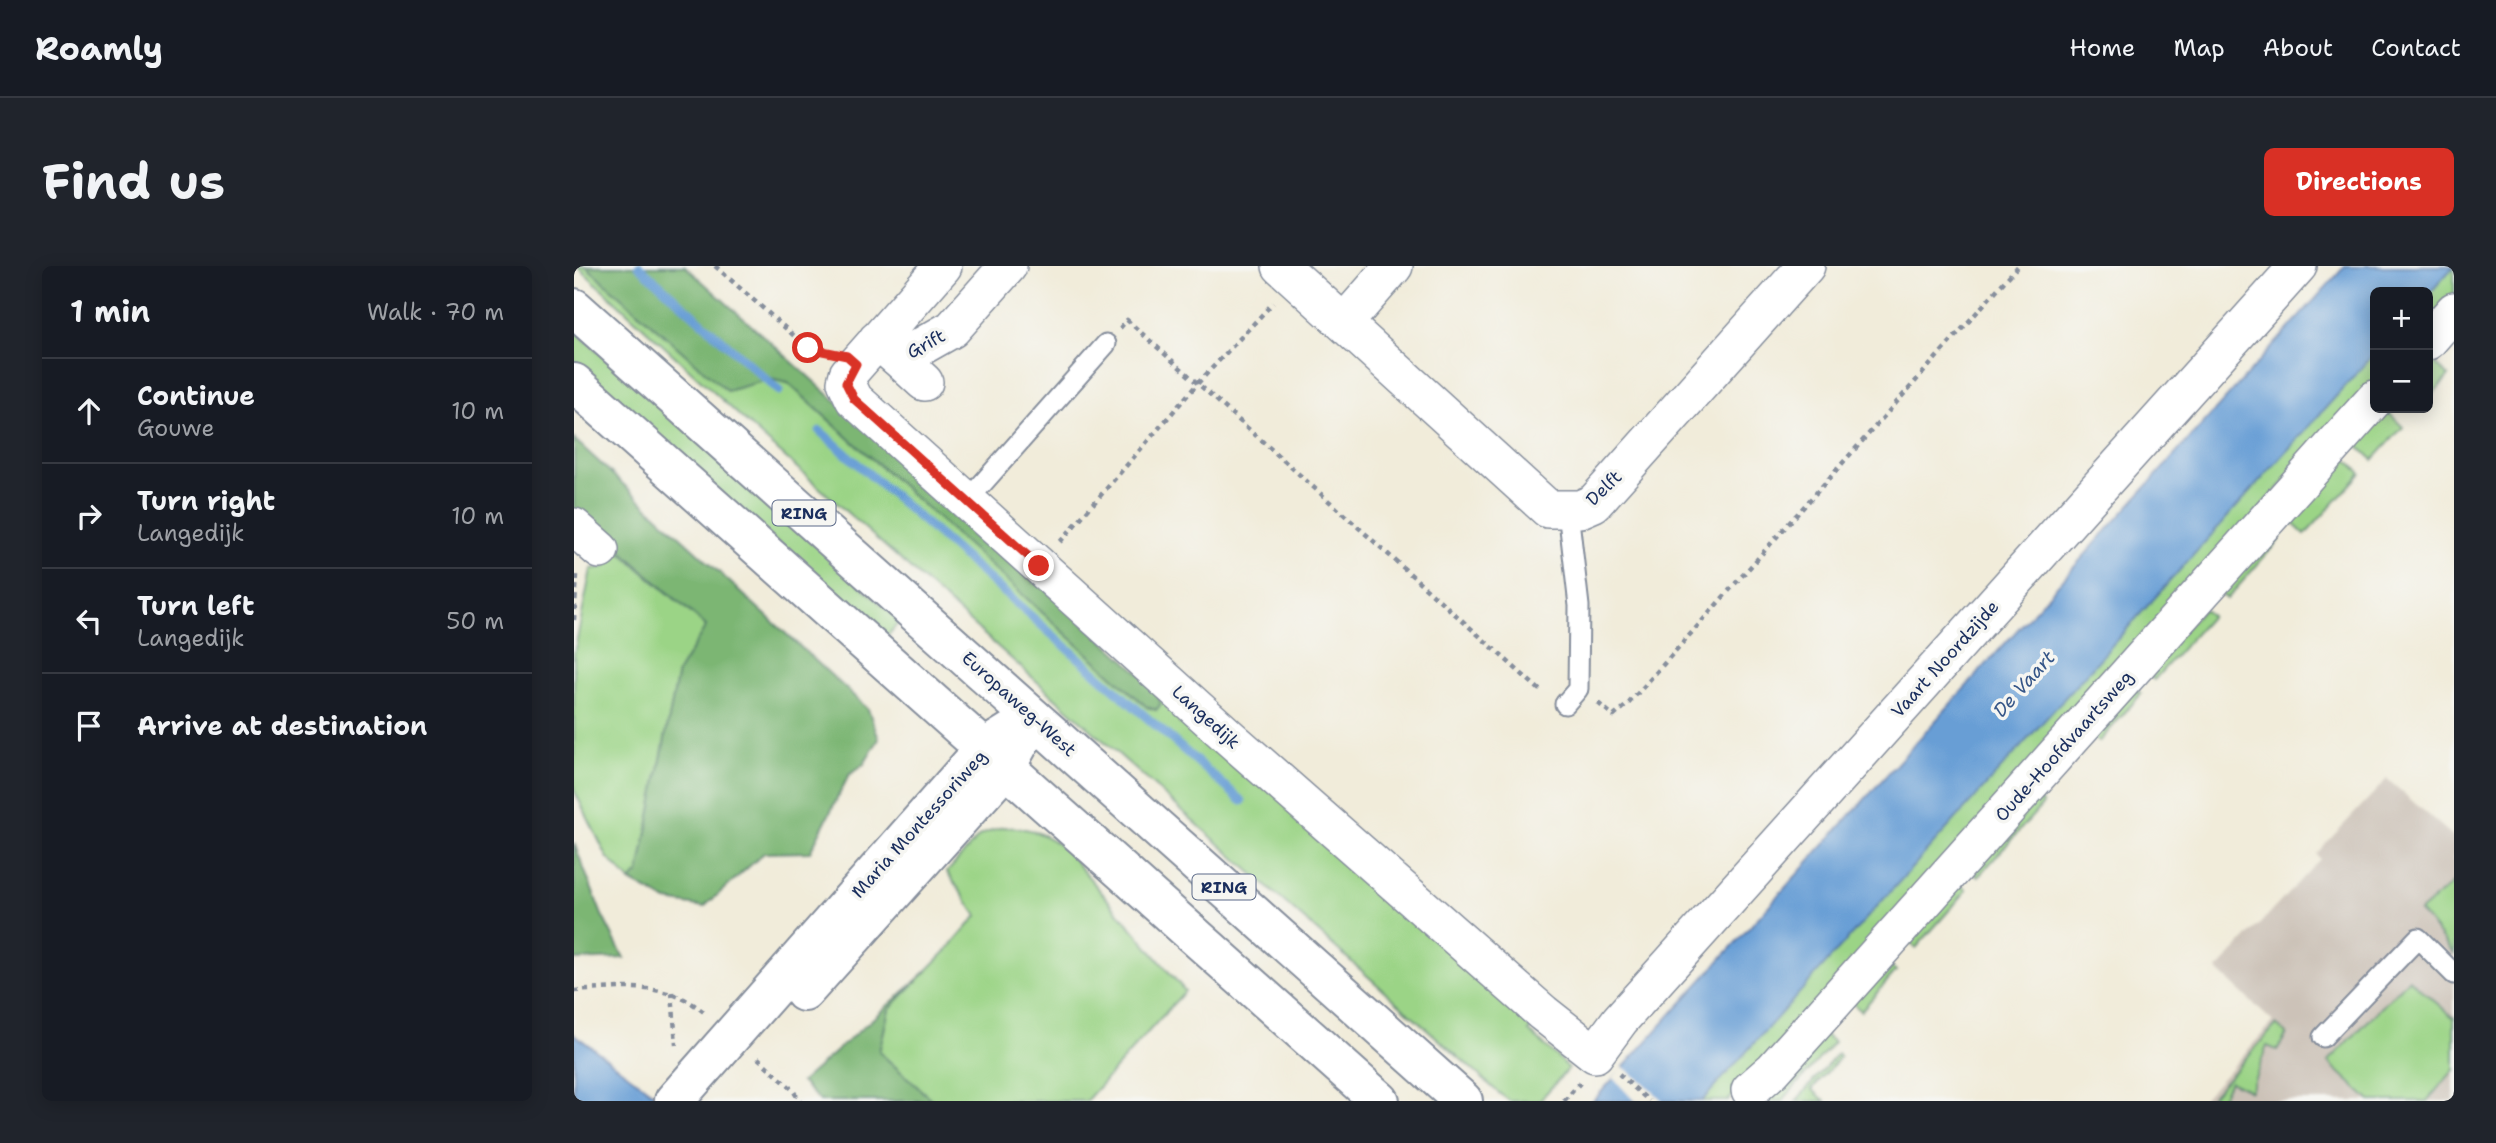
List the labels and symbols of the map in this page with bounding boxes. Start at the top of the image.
street label: Grift [902,324,950,364]
route start [792,332,823,363]
street label: Delft [1581,465,1627,511]
road number: RING [772,500,836,526]
route end [1023,550,1054,581]
street label: Vaart Noordzijde [1886,595,2004,723]
water label: De Vaart [1988,645,2061,723]
street label: Europaweg-West [957,646,1082,762]
street label: Oude-Hoofdvaartsweg [1990,665,2138,827]
street label: Langedijk [1167,680,1245,754]
street label: Maria Montessoriweg [846,745,992,903]
road number: RING [1192,874,1256,900]

